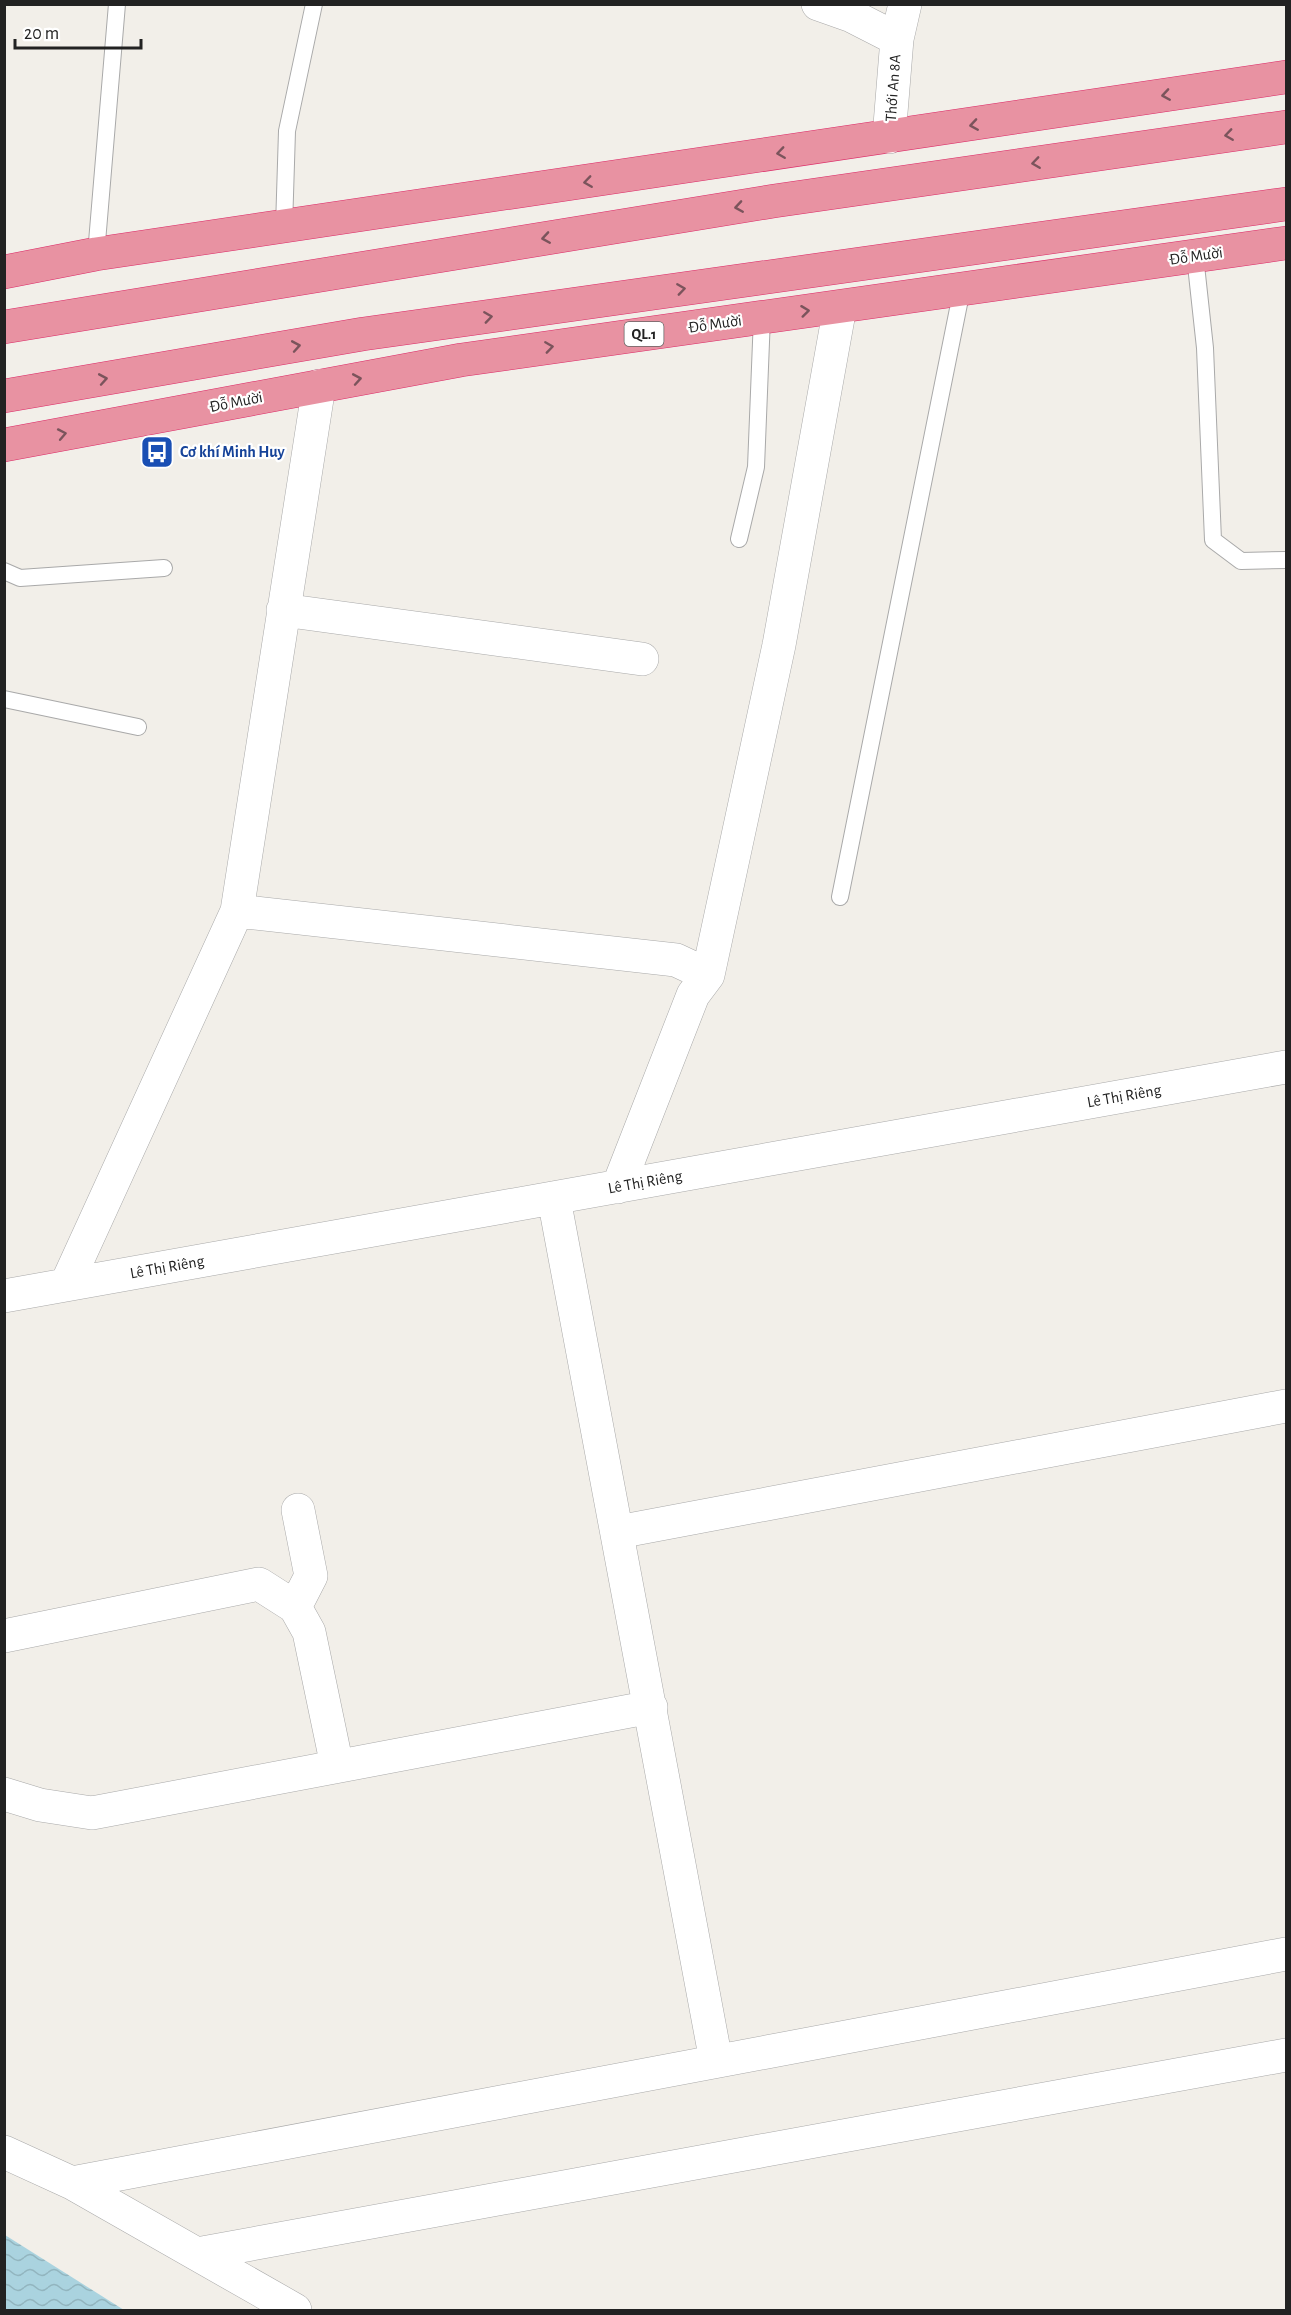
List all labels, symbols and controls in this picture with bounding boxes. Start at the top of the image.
scale bar [15,12,141,50]
text: 20 m [24,25,59,43]
street label: Thới An 8A [883,54,903,122]
one-way arrow [1162,89,1171,101]
one-way arrow [969,118,978,130]
one-way arrow [1224,129,1233,141]
one-way arrow [776,147,785,159]
one-way arrow [1031,157,1040,169]
one-way arrow [583,175,592,187]
one-way arrow [734,200,744,213]
one-way arrow [542,232,551,244]
street label: Đỗ Mười [1168,242,1224,268]
one-way arrow [677,284,686,296]
one-way arrow [800,306,809,318]
street label: Đỗ Mười [687,310,743,336]
one-way arrow [484,311,493,323]
road number: QL.1 [624,322,664,346]
one-way arrow [290,340,300,353]
one-way arrow [545,342,554,354]
one-way arrow [99,373,108,385]
one-way arrow [352,373,362,386]
street label: Đỗ Mười [208,387,264,415]
one-way arrow [57,428,67,441]
bus stop icon: Cơ khí Minh Huy [139,434,175,470]
place label: Cơ khí Minh Huy [180,444,286,461]
street label: Lê Thị Riêng [1086,1082,1163,1110]
street label: Lê Thị Riêng [607,1168,684,1196]
street label: Lê Thị Riêng [129,1253,206,1281]

